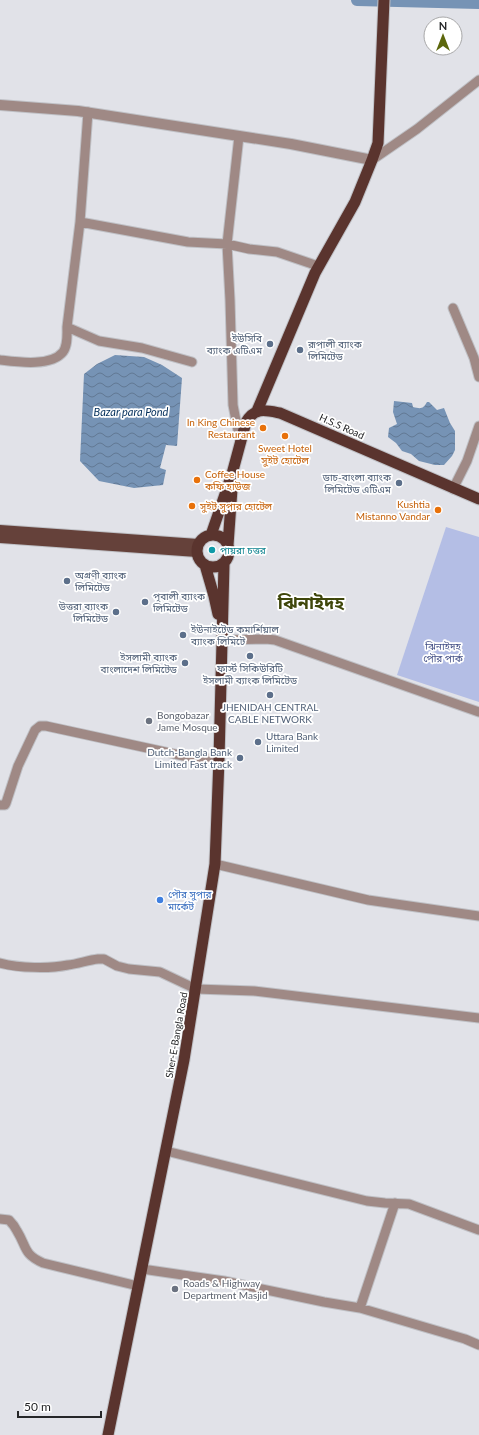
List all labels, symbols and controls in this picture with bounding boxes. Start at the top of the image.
north arrow [423,16,463,56]
text: N [439,19,447,32]
place label: ইউসিবি ব্যাংক এটিএম [206,332,263,356]
place label: রূপালী ব্যাংক লিমিটেড [307,338,363,362]
marker: ইউসিবি ব্যাংক এটিএম [265,339,275,349]
marker: রূপালী ব্যাংক লিমিটেড [295,345,305,355]
water label: Bazar para Pond [94,405,169,418]
street label: H.S.S Road [318,411,366,441]
place label: In King Chinese Restaurant [187,416,255,440]
marker: In King Chinese Restaurant [258,423,268,433]
marker: Sweet Hotel সুইট হোটেল [280,431,290,441]
place label: Sweet Hotel সুইট হোটেল [258,442,312,467]
place label: Coffee House কফি হাউজ [204,468,265,492]
place label: ডাচ-বাংলা ব্যাংক লিমিটেড এটিএম [322,471,392,495]
marker: Coffee House কফি হাউজ [192,475,202,485]
marker: ডাচ-বাংলা ব্যাংক লিমিটেড এটিএম [394,478,404,488]
place label: Kushtia Mistanno Vandar [356,498,430,522]
place label: সুইট সুপার হোটেল [199,500,273,513]
marker: সুইট সুপার হোটেল [187,501,197,511]
marker: Kushtia Mistanno Vandar [433,505,443,515]
place label: পায়রা চত্তর [220,544,267,556]
marker: পায়রা চত্তর [207,545,217,555]
place label: অগ্রণী ব্যাংক লিমিটেড [74,569,127,593]
marker: অগ্রণী ব্যাংক লিমিটেড [62,576,72,586]
place label: পূবালী ব্যাংক লিমিটেড [152,590,206,614]
district label: ঝিনাইদহ [277,591,345,613]
marker: পূবালী ব্যাংক লিমিটেড [140,597,150,607]
place label: উত্তরা ব্যাংক লিমিটেড [58,600,109,624]
marker: উত্তরা ব্যাংক লিমিটেড [111,607,121,617]
place label: ইউনাইটেড কমার্শিয়াল ব্যাংক লিমিটে [190,623,279,647]
marker: ইউনাইটেড কমার্শিয়াল ব্যাংক লিমিটে [178,630,188,640]
park label: ঝিনাইদহ পৌর পার্ক [423,640,464,664]
place label: ইসলামী ব্যাংক বাংলাদেশ লিমিটেড [100,651,178,675]
marker: ফার্স্ট সিকিউরিটি ইসলামী ব্যাংক লিমিটেড [245,651,255,661]
marker: ইসলামী ব্যাংক বাংলাদেশ লিমিটেড [180,658,190,668]
place label: ফার্স্ট সিকিউরিটি ইসলামী ব্যাংক লিমিটেড [202,662,298,686]
marker: JHENIDAH CENTRAL CABLE NETWORK [265,690,275,700]
place label: JHENIDAH CENTRAL CABLE NETWORK [222,701,318,725]
place label: Bongobazar Jame Mosque [157,709,218,733]
marker: Bongobazar Jame Mosque [144,716,154,726]
place label: Uttara Bank Limited [266,730,319,754]
marker: Uttara Bank Limited [253,737,263,747]
place label: Dutch-Bangla Bank Limited Fast track [147,746,233,770]
marker: Dutch-Bangla Bank Limited Fast track [235,753,245,763]
place label: পৌর সুপার মার্কেট [167,888,213,912]
marker: পৌর সুপার মার্কেট [155,895,165,905]
street label: Sher-E-Bangla Road [163,991,189,1079]
place label: Roads & Highway Department Masjid [183,1277,268,1301]
marker: Roads & Highway Department Masjid [170,1284,180,1294]
scale bar [18,1393,101,1419]
text: 50 m [24,1399,51,1414]

